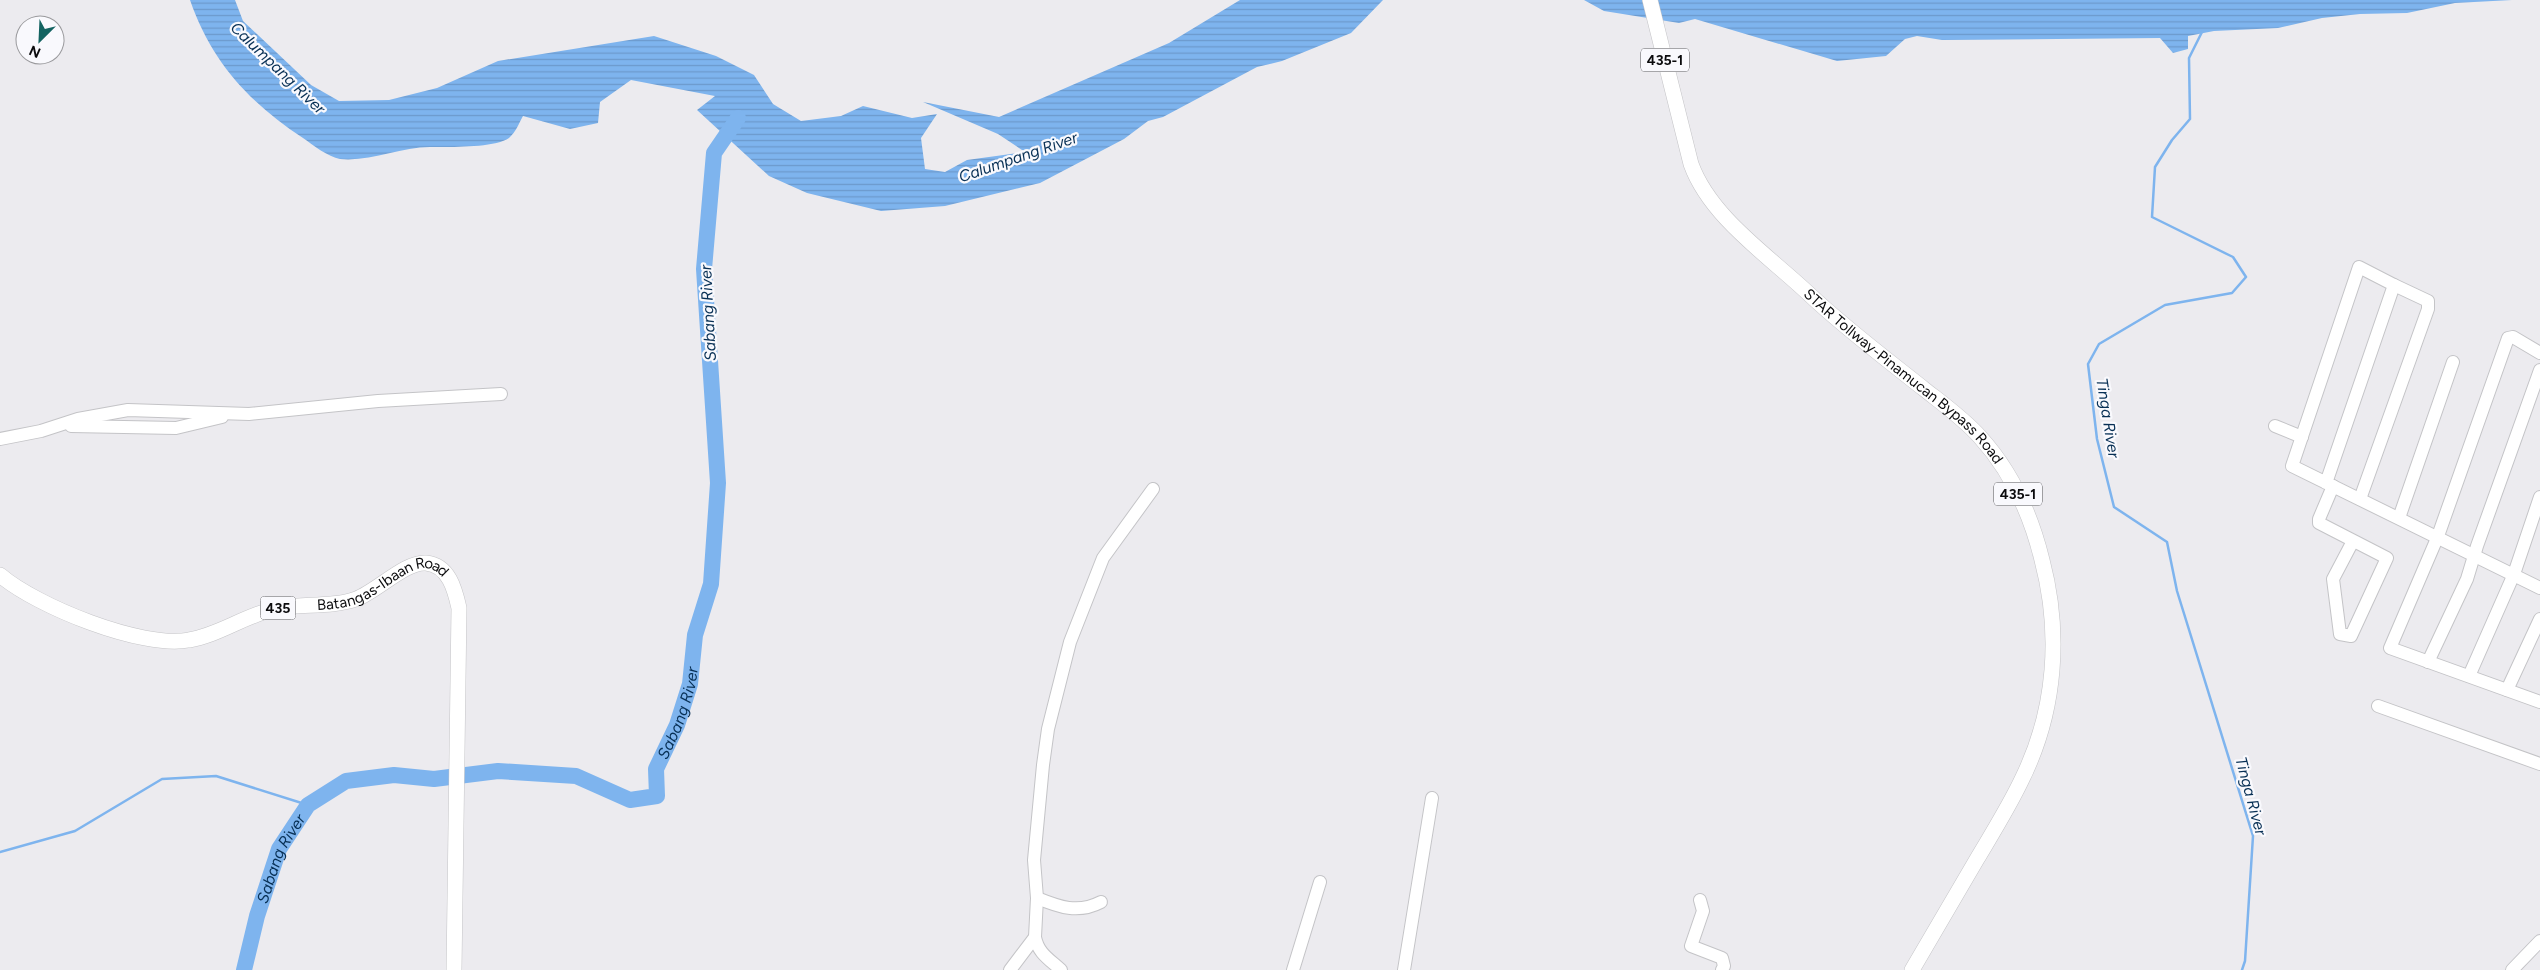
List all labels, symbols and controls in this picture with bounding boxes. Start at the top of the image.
north arrow [15,15,65,65]
water label: Calumpang River [227,18,330,118]
text: N [27,41,43,61]
road number: 435-1 [1641,48,1689,72]
water label: Calumpang River [956,128,1080,186]
water label: Sabang River [696,264,720,362]
street label: STAR Tollway-Pinamucan Bypass Road [1800,285,2007,467]
water label: Tinga River [2092,377,2124,460]
road number: 435-1 [1994,482,2042,506]
street label: Batangas-Ibaan Road [316,554,453,614]
road number: 435 [260,596,296,620]
water label: Sabang River [653,665,701,762]
water label: Tinga River [2231,755,2271,838]
water label: Sabang River [252,810,309,905]

